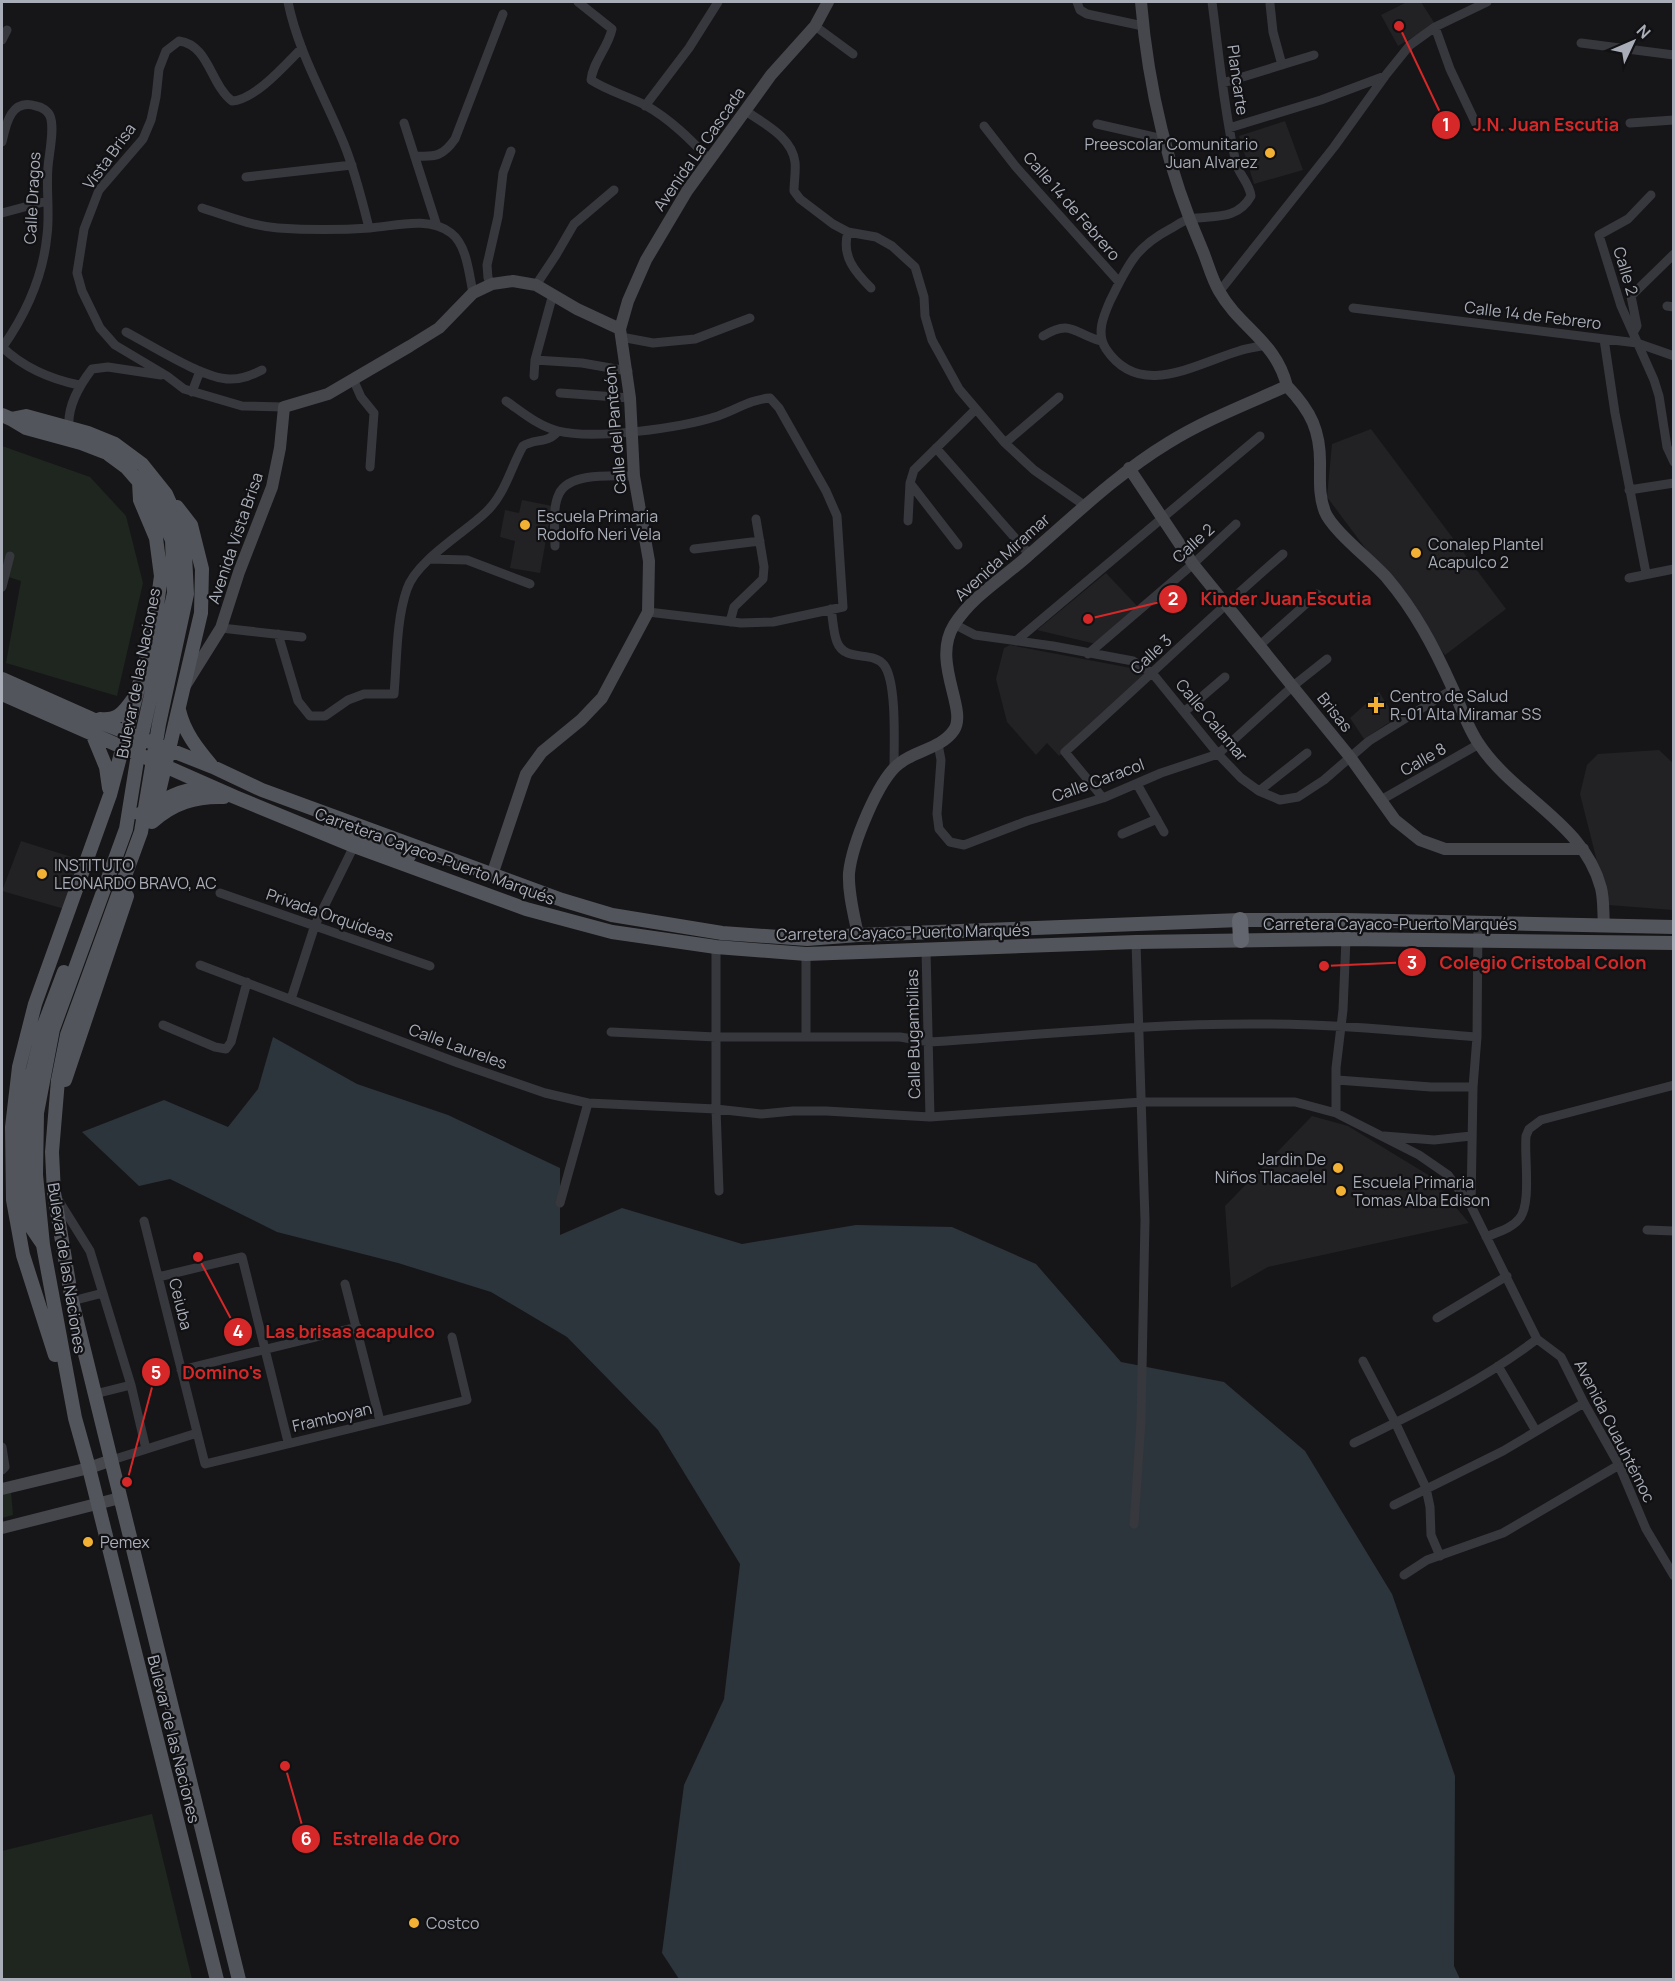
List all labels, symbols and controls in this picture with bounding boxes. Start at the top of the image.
north arrow [1603,12,1663,72]
text: N [1632,20,1656,43]
street label: Plancarte [1222,43,1254,117]
street label: Avenida La Cascada [648,83,750,215]
callout: J.N. Juan Escutia [1431,107,1631,143]
text: 1 [1442,112,1450,136]
text: J.N. Juan Escutia [1473,112,1619,136]
street label: Vista Brisa [78,119,140,193]
place label: Preescolar Comunitario Juan Alvarez [1084,133,1258,173]
marker: Preescolar Comunitario Juan Alvarez [1263,146,1277,160]
street label: Calle 14 de Febrero [1018,147,1126,265]
street label: Calle Dragos [19,151,45,245]
street label: Calle 2 [1608,244,1644,298]
street label: Calle 14 de Febrero [1463,296,1603,334]
street label: Calle del Panteón [598,365,632,495]
street label: Avenida Vista Brisa [202,469,268,607]
place label: Escuela Primaria Rodolfo Neri Vela [537,505,661,545]
street label: Avenida Miramar [950,508,1054,606]
marker: Escuela Primaria Rodolfo Neri Vela [518,518,532,532]
street label: Calle 2 [1167,518,1219,568]
place label: Conalep Plantel Acapulco 2 [1428,533,1544,573]
marker: Conalep Plantel Acapulco 2 [1409,546,1423,560]
callout: Kinder Juan Escutia [1158,581,1383,617]
street label: Bulevar de las Naciones [111,586,165,760]
text: 2 [1168,586,1178,610]
text: Kinder Juan Escutia [1200,586,1372,610]
street label: Calle 3 [1125,629,1177,679]
street label: Calle Calamar [1171,674,1253,766]
place label: Centro de Salud R-01 Alta Miramar SS [1390,685,1541,725]
street label: Brisas [1312,688,1358,736]
marker: Centro de Salud R-01 Alta Miramar SS [1367,696,1385,714]
street label: Calle 8 [1396,737,1450,781]
street label: Calle Caracol [1049,753,1147,807]
street label: Carretera Cayaco-Puerto Marqués [312,802,558,910]
place label: INSTITUTO LEONARDO BRAVO, AC [54,854,217,894]
marker: INSTITUTO LEONARDO BRAVO, AC [35,867,49,881]
street label: Privada Orquídeas [263,883,397,947]
street label: Carretera Cayaco-Puerto Marqués [1263,913,1517,935]
street label: Carretera Cayaco-Puerto Marqués [776,919,1030,945]
callout: Colegio Cristobal Colon [1397,944,1658,980]
text: 3 [1407,950,1417,974]
text: Colegio Cristobal Colon [1440,950,1646,974]
street label: Calle Bugambilias [901,969,925,1099]
street label: Calle Laureles [406,1018,510,1074]
place label: Jardin De Niños Tlacaelel [1215,1148,1326,1188]
marker: Jardin De Niños Tlacaelel [1331,1161,1345,1175]
place label: Escuela Primaria Tomas Alba Edison [1353,1171,1490,1211]
street label: Bulevar de las Naciones [43,1181,91,1355]
marker: Escuela Primaria Tomas Alba Edison [1334,1184,1348,1198]
street label: Ceiuba [164,1276,198,1332]
callout: Las brisas acapulco [223,1314,447,1350]
text: 4 [233,1319,244,1343]
text: Las brisas acapulco [265,1319,435,1343]
callout: Domino's [141,1354,274,1390]
street label: Avenida Cuauhtémoc [1569,1356,1661,1506]
text: 5 [151,1360,161,1384]
text: Domino's [182,1360,262,1384]
street label: Framboyan [290,1397,374,1437]
place label: Pemex [100,1531,150,1553]
marker: Pemex [81,1535,95,1549]
street label: Bulevar de las Naciones [142,1653,206,1825]
callout: Estrella de Oro [291,1821,472,1857]
text: 6 [300,1826,312,1850]
text: Estrella de Oro [332,1826,460,1850]
place label: Costco [426,1912,479,1934]
marker: Costco [407,1916,421,1930]

